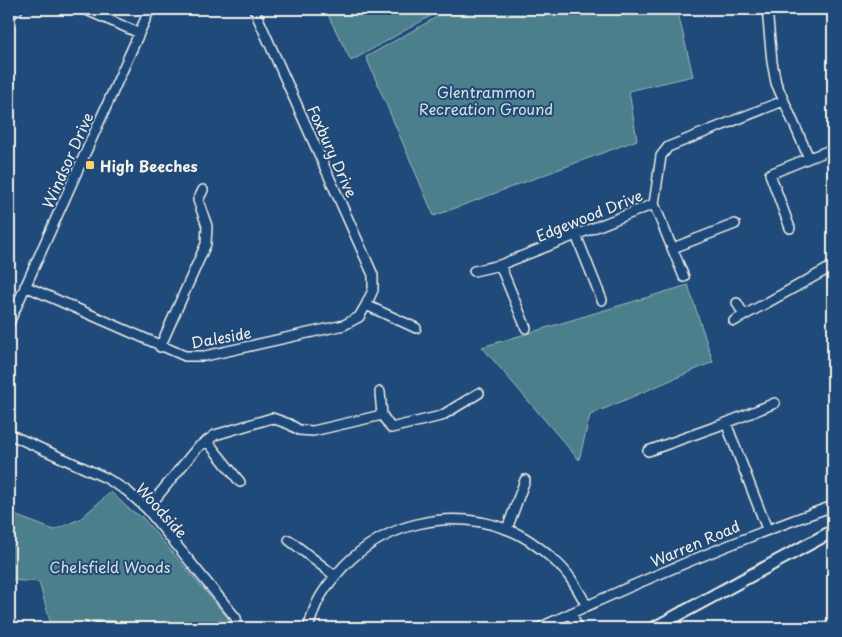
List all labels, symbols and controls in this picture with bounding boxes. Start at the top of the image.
park label: Glentrammon Recreation Ground [419,80,553,120]
street label: Foxbury Drive [302,101,364,201]
street label: Windsor Drive [36,108,98,212]
place label: High Beeches [100,154,198,177]
marker: High Beeches [84,159,96,171]
street label: Edgewood Drive [532,183,646,247]
street label: Daleside [189,320,253,354]
street label: Woodside [131,477,193,543]
street label: Warren Road [647,514,743,572]
park label: Chelsfield Woods [49,555,171,578]

